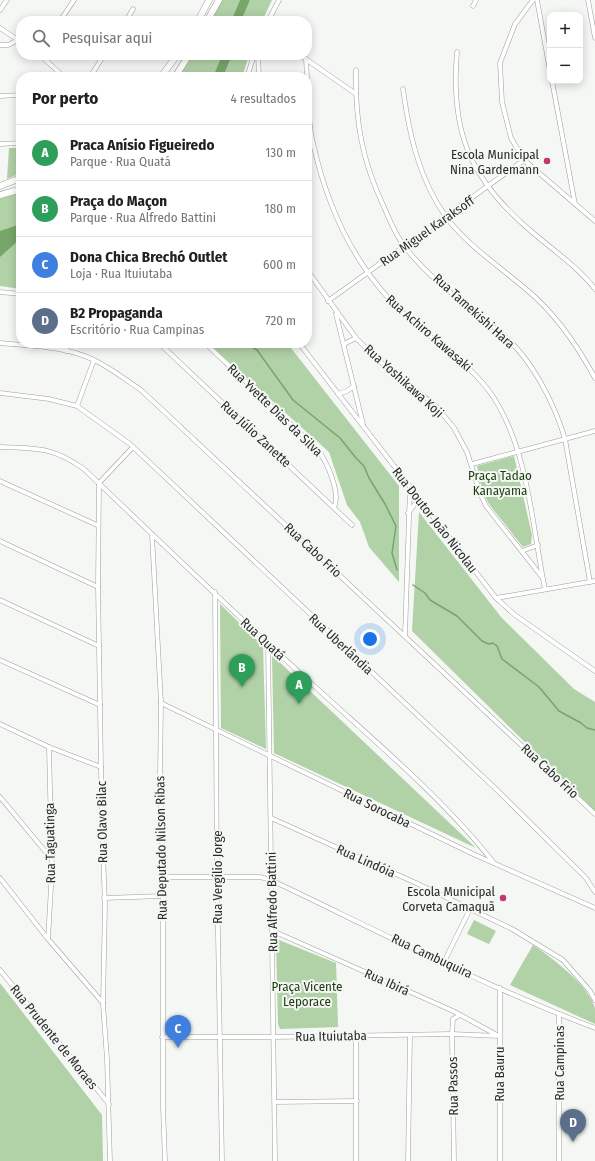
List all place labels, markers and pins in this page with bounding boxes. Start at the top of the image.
place label: Escola Municipal Nina Gardemann [450,147,540,177]
marker: Escola Municipal Nina Gardemann [542,156,552,166]
pin: B [229,654,255,687]
pin: A [286,671,312,704]
place label: Escola Municipal Corveta Camaquã [402,884,496,914]
marker: Escola Municipal Corveta Camaquã [498,893,508,903]
pin: C [165,1015,191,1048]
pin: D [560,1109,586,1142]

